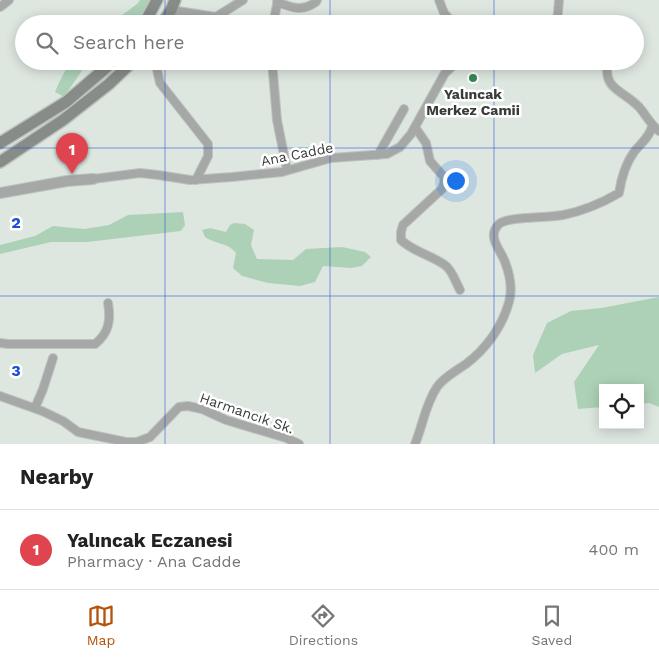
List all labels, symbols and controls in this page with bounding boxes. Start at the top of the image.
search box [15,15,644,70]
icon: search [33,29,61,57]
text: Search here [73,31,184,54]
marker: Yalıncak Merkez Camii [467,72,479,84]
place label: Yalıncak Merkez Camii [426,86,520,118]
pin: 1 [56,133,88,174]
street label: Ana Cadde [259,139,335,169]
your location [443,168,469,194]
text: 2 [11,213,21,232]
text: 3 [11,361,21,380]
map controls [599,384,644,429]
button: locate [599,384,644,429]
street label: Harmancık Sk. [198,389,296,437]
text: Nearby [20,464,93,489]
text: Yalıncak Eczanesi [67,529,233,552]
text: 1 [33,540,39,559]
text: 400 m [589,540,639,559]
text: Pharmacy · Ana Cadde [67,552,241,571]
tab: Map [87,602,115,648]
tab: Directions [289,602,358,648]
tab: Saved [532,602,572,648]

